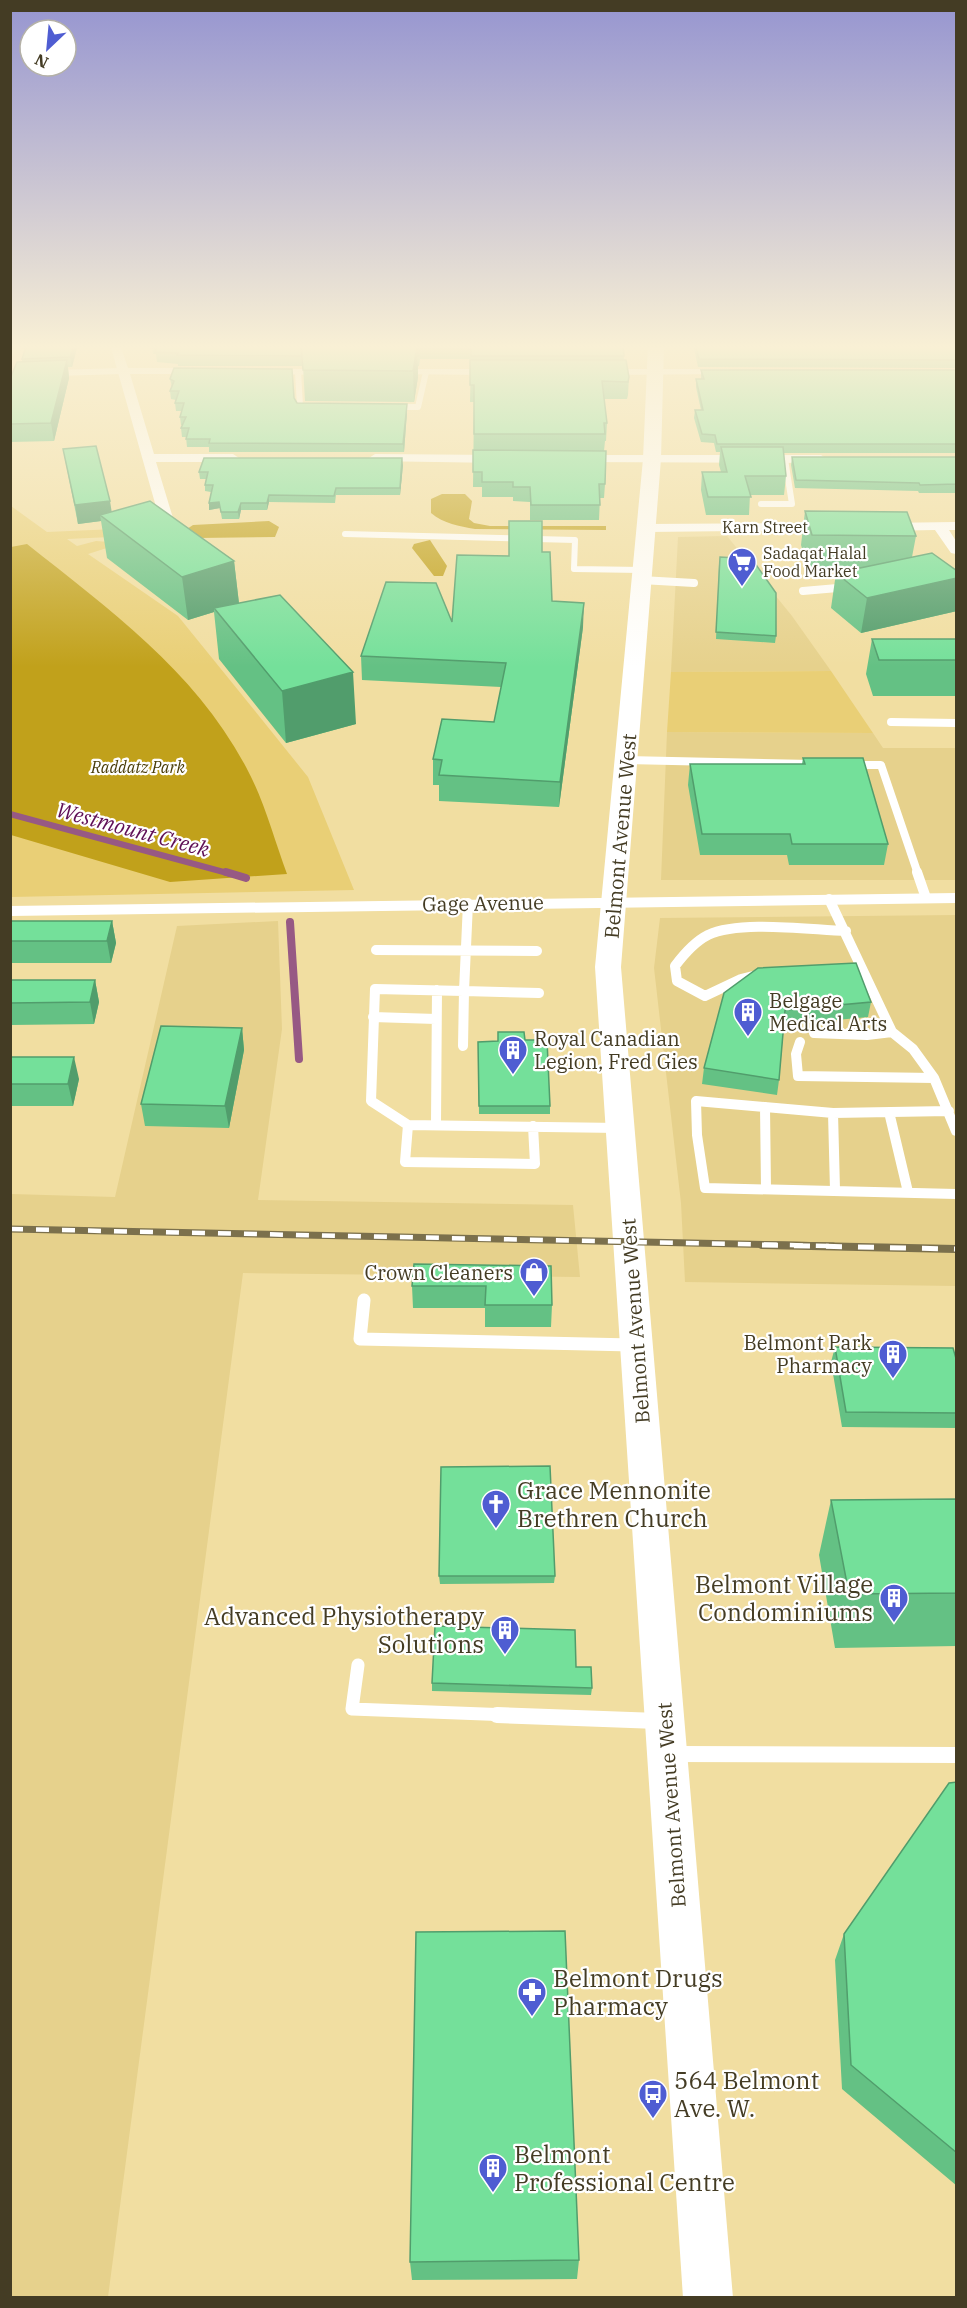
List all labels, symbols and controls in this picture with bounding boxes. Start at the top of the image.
north arrow [18,18,78,78]
text: N [31,50,51,73]
street label: Karn Street [722,517,808,537]
place label: Sadaqat Halal Food Market [763,543,867,581]
supermarket icon: Sadaqat Halal Food Market [726,546,758,588]
street label: Belmont Avenue West [598,732,642,940]
park label: Raddatz Park [90,757,186,777]
water label: Westmount Creek [53,795,213,863]
street label: Gage Avenue [422,888,544,918]
place label: Belgage Medical Arts [769,987,887,1037]
building icon: Belgage Medical Arts [732,996,764,1038]
place label: Royal Canadian Legion, Fred Gies [534,1025,698,1075]
building icon: Royal Canadian Legion, Fred Gies [497,1034,529,1076]
street label: Belmont Avenue West [614,1217,656,1425]
shop icon: Crown Cleaners [518,1256,550,1298]
place label: Crown Cleaners [364,1259,513,1286]
place label: Belmont Park Pharmacy [743,1329,872,1379]
building icon: Belmont Park Pharmacy [877,1338,909,1380]
place label: Grace Mennonite Brethren Church [517,1474,711,1534]
church icon: Grace Mennonite Brethren Church [480,1488,512,1530]
place label: Belmont Village Condominiums [695,1568,873,1628]
building icon: Belmont Village Condominiums [878,1582,910,1624]
place label: Advanced Physiotherapy Solutions [204,1600,484,1660]
building icon: Advanced Physiotherapy Solutions [489,1614,521,1656]
street label: Belmont Avenue West [650,1701,692,1909]
place label: Belmont Drugs Pharmacy [553,1962,723,2022]
pharmacy icon: Belmont Drugs Pharmacy [516,1976,548,2018]
place label: 564 Belmont Ave. W. [674,2064,819,2124]
bus stop icon: 564 Belmont Ave. W. [637,2078,669,2120]
place label: Belmont Professional Centre [514,2138,735,2198]
building icon: Belmont Professional Centre [477,2152,509,2194]

